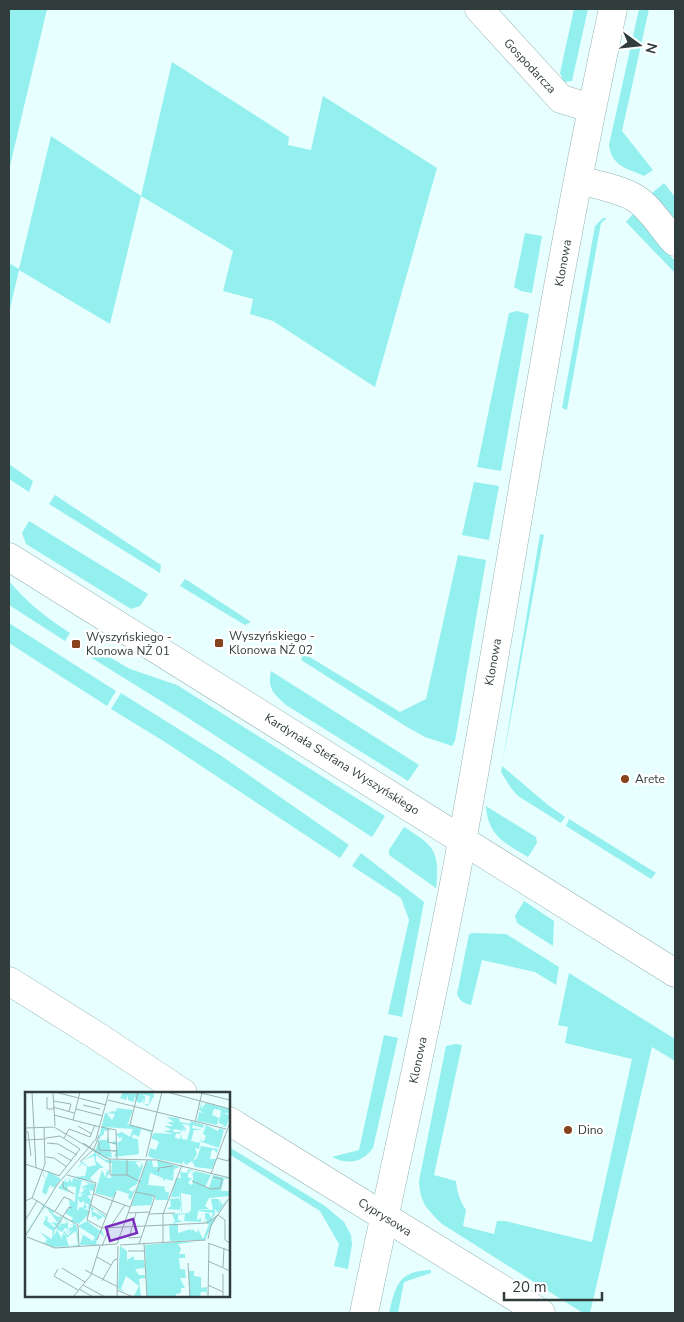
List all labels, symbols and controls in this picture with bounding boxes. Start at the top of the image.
north arrow [614,20,664,70]
street label: Gospodarcza [500,35,560,97]
text: N [641,41,662,56]
street label: Klonowa [551,238,575,288]
place label: Wyszyńskiego - Klonowa NŻ 02 [229,628,315,658]
place label: Wyszyńskiego - Klonowa NŻ 01 [86,629,172,659]
marker: Wyszyńskiego - Klonowa NŻ 02 [213,637,225,649]
street label: Klonowa [481,637,505,687]
marker: Wyszyńskiego - Klonowa NŻ 01 [70,638,82,650]
street label: Kardynała Stefana Wyszyńskiego [262,710,423,819]
place label: Arete [635,771,665,787]
marker: Arete [619,773,631,785]
street label: Klonowa [405,1035,431,1085]
inset map [25,1092,230,1297]
place label: Dino [578,1122,604,1138]
marker: Dino [562,1124,574,1136]
street label: Cyprysowa [355,1194,415,1240]
scale bar [504,1270,602,1302]
text: 20 m [512,1277,547,1297]

